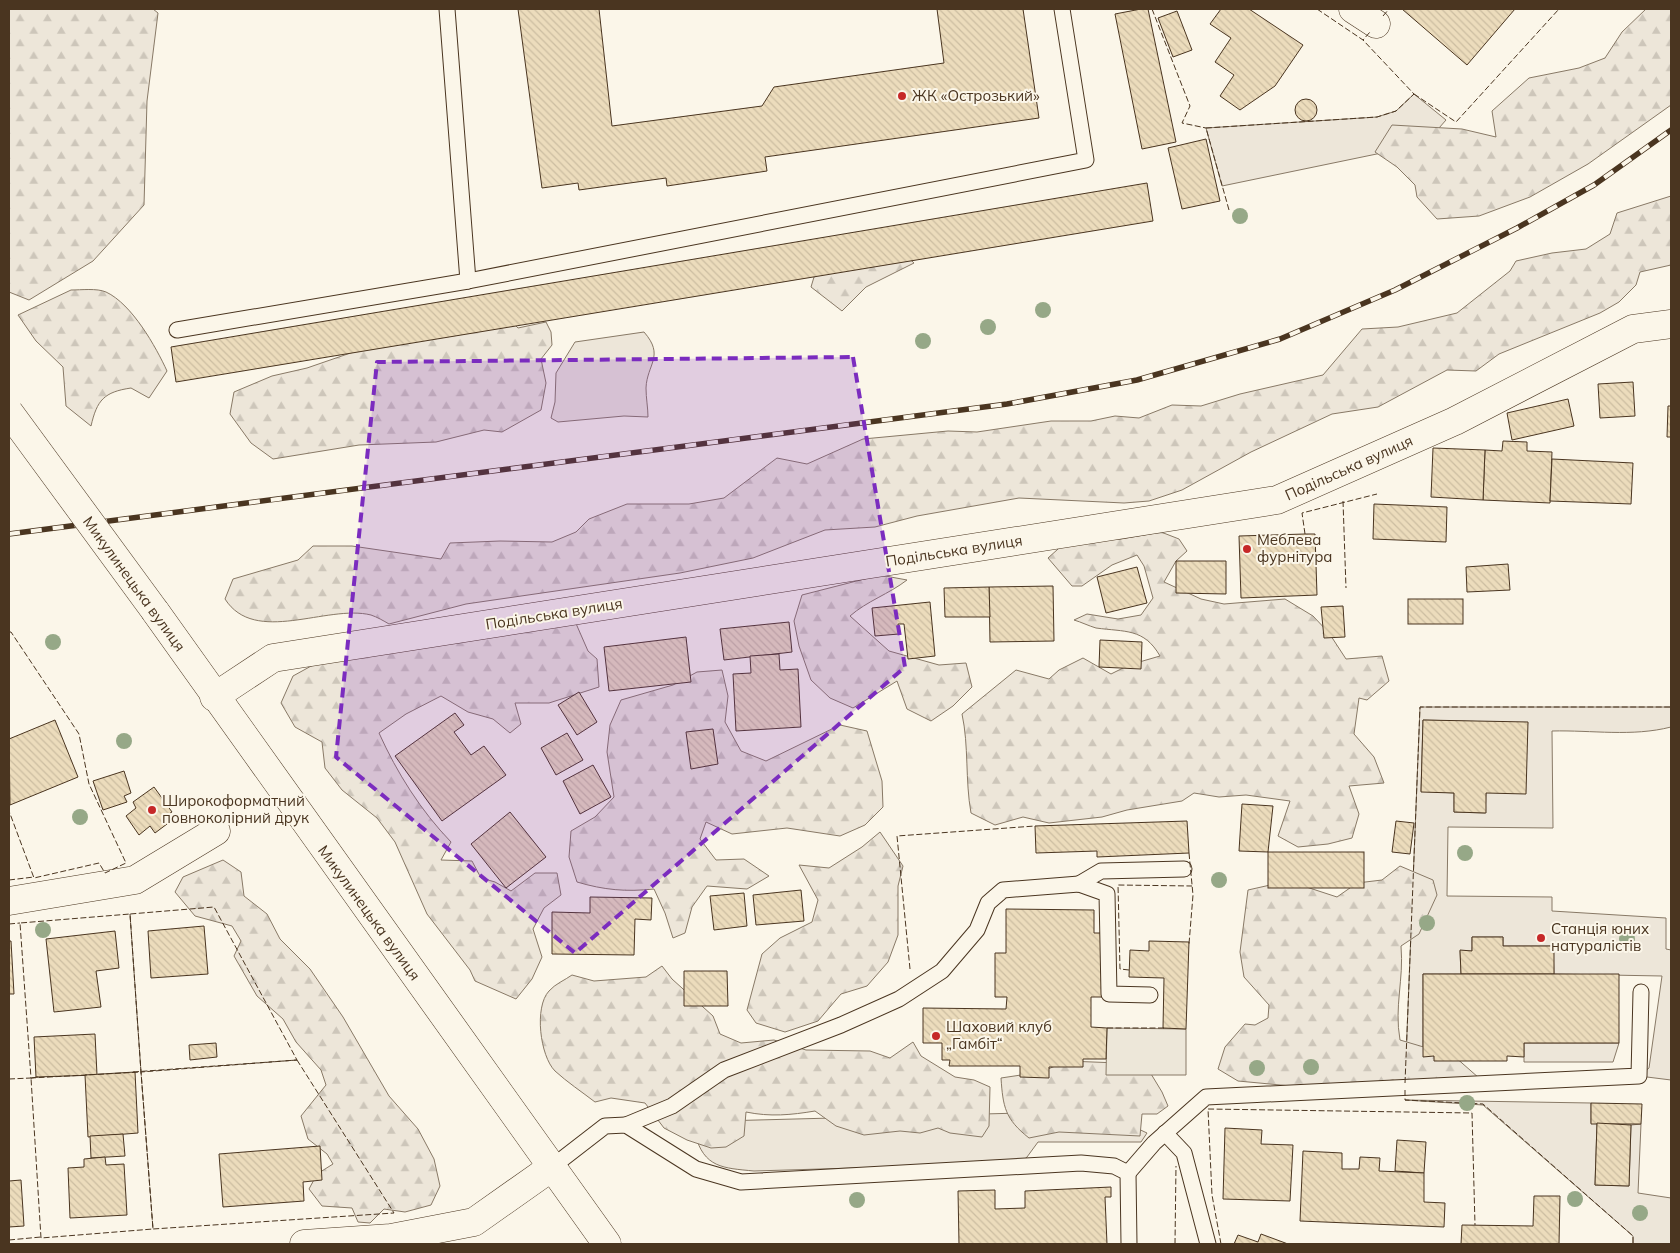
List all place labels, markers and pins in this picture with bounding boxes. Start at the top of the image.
place label: ЖК «Острозький» [912,86,1040,105]
marker: ЖК «Острозький» [896,90,908,102]
place label: Меблева фурнітура [1257,530,1332,566]
marker: Меблева фурнітура [1241,543,1253,555]
place label: Широкоформатний повноколірний друк [162,791,310,827]
marker: Широкоформатний повноколірний друк [146,804,158,816]
place label: Станція юних натуралістів [1551,919,1649,955]
marker: Станція юних натуралістів [1535,932,1547,944]
place label: Шаховий клуб „Гамбіт“ [946,1017,1052,1053]
marker: Шаховий клуб „Гамбіт“ [930,1030,942,1042]

